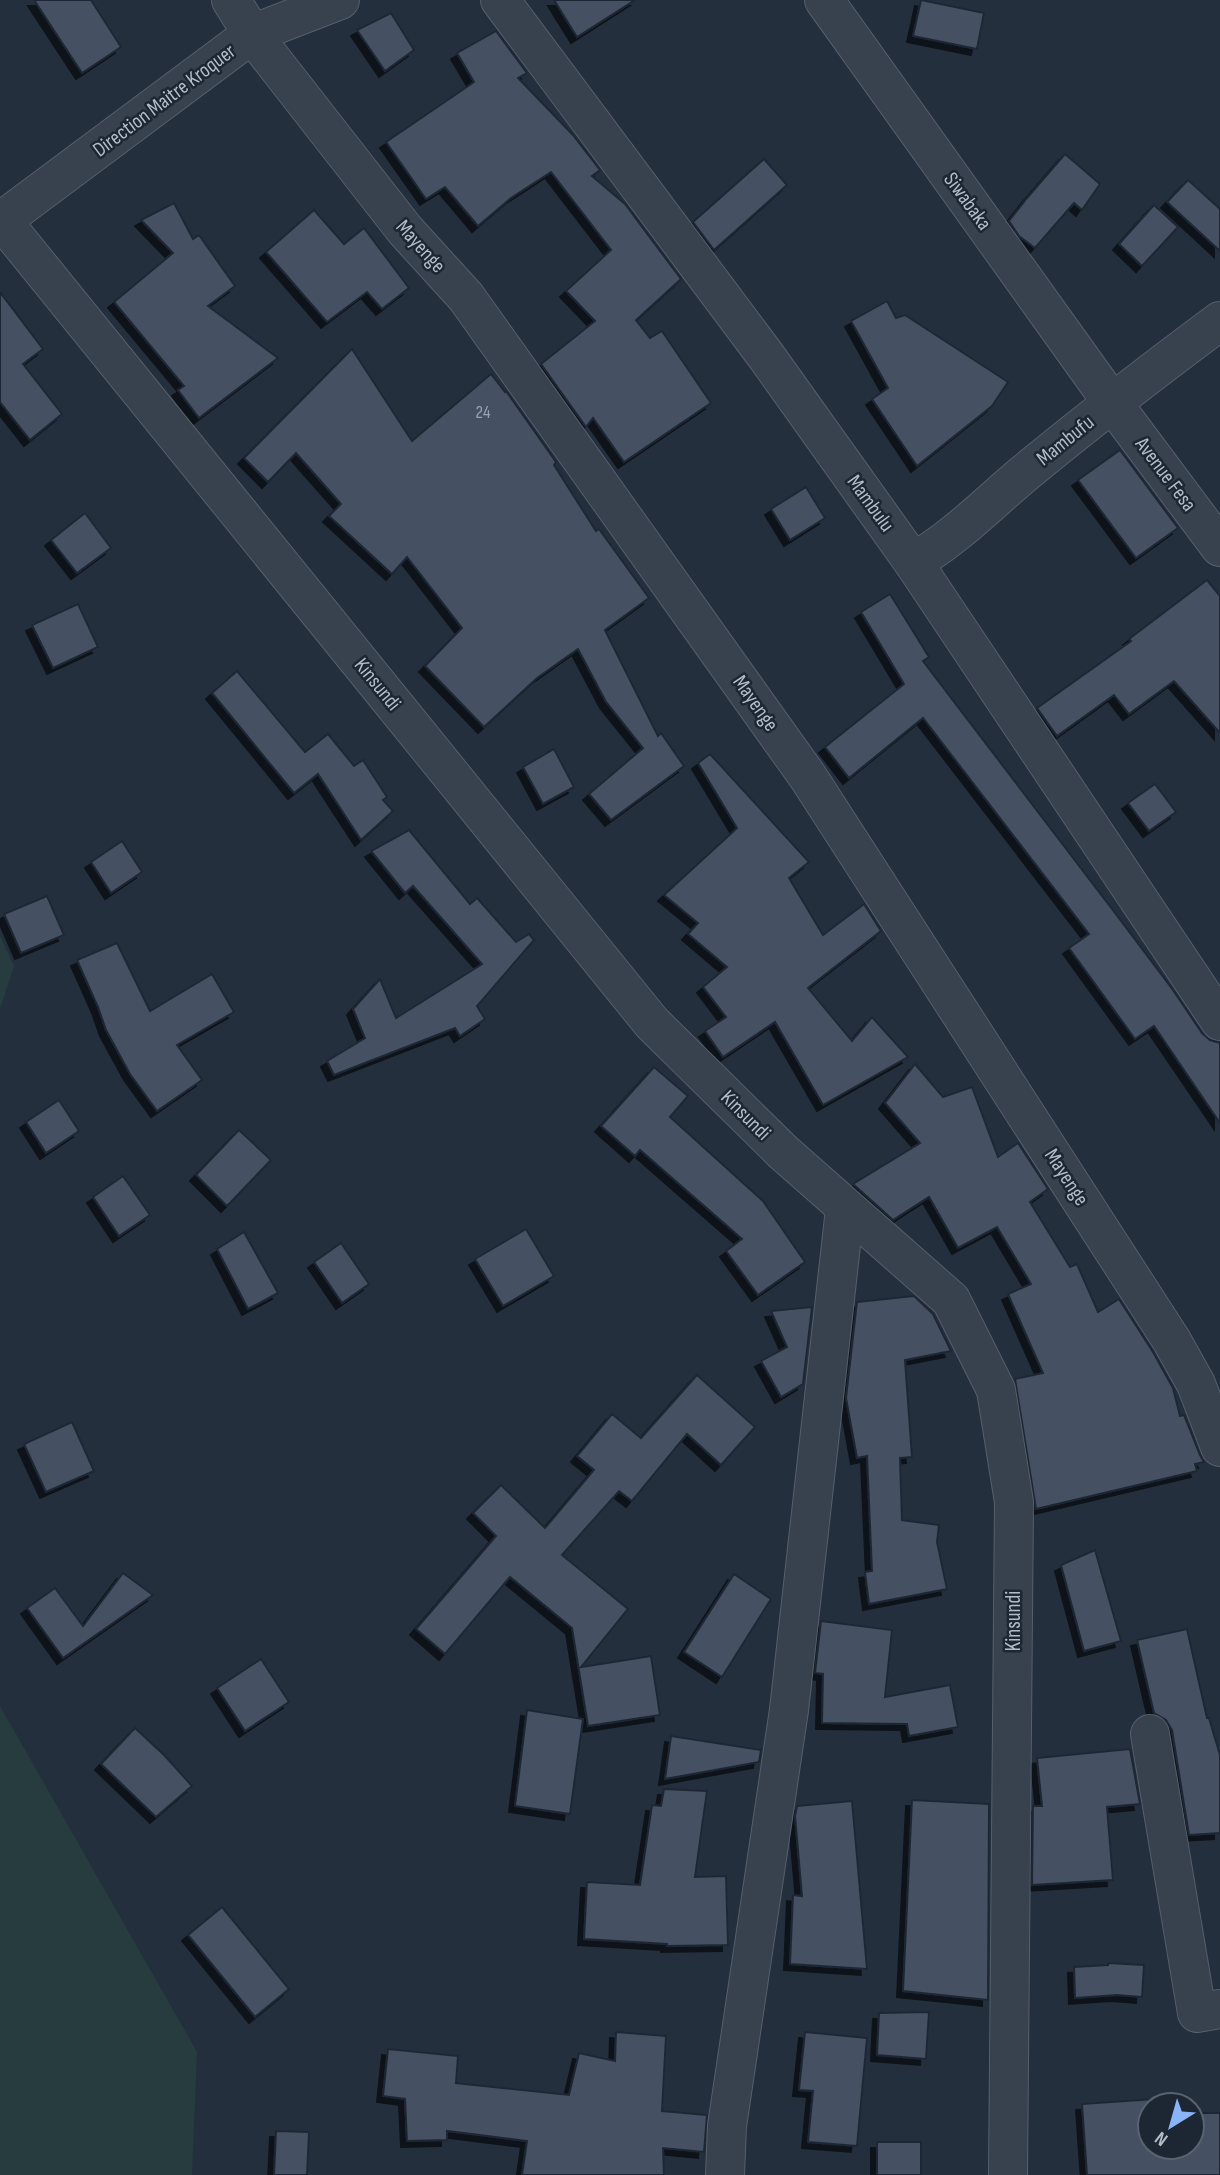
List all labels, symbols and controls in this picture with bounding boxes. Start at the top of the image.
street label: Direction Maitre Kroquer [88,39,241,162]
street label: Siwabaka [938,168,997,235]
street label: Mayenge [390,215,451,278]
house number: 24 [476,402,491,423]
street label: Mambufu [1032,410,1099,471]
street label: Avenue Fesa [1129,432,1202,516]
street label: Mambulu [842,470,900,537]
street label: Kinsundi [349,653,406,716]
street label: Mayenge [727,671,784,736]
street label: Kinsundi [715,1085,776,1146]
street label: Mayenge [1039,1144,1094,1210]
street label: Kinsundi [1001,1591,1026,1651]
north arrow [1136,2091,1206,2161]
text: N [1151,2126,1173,2151]

